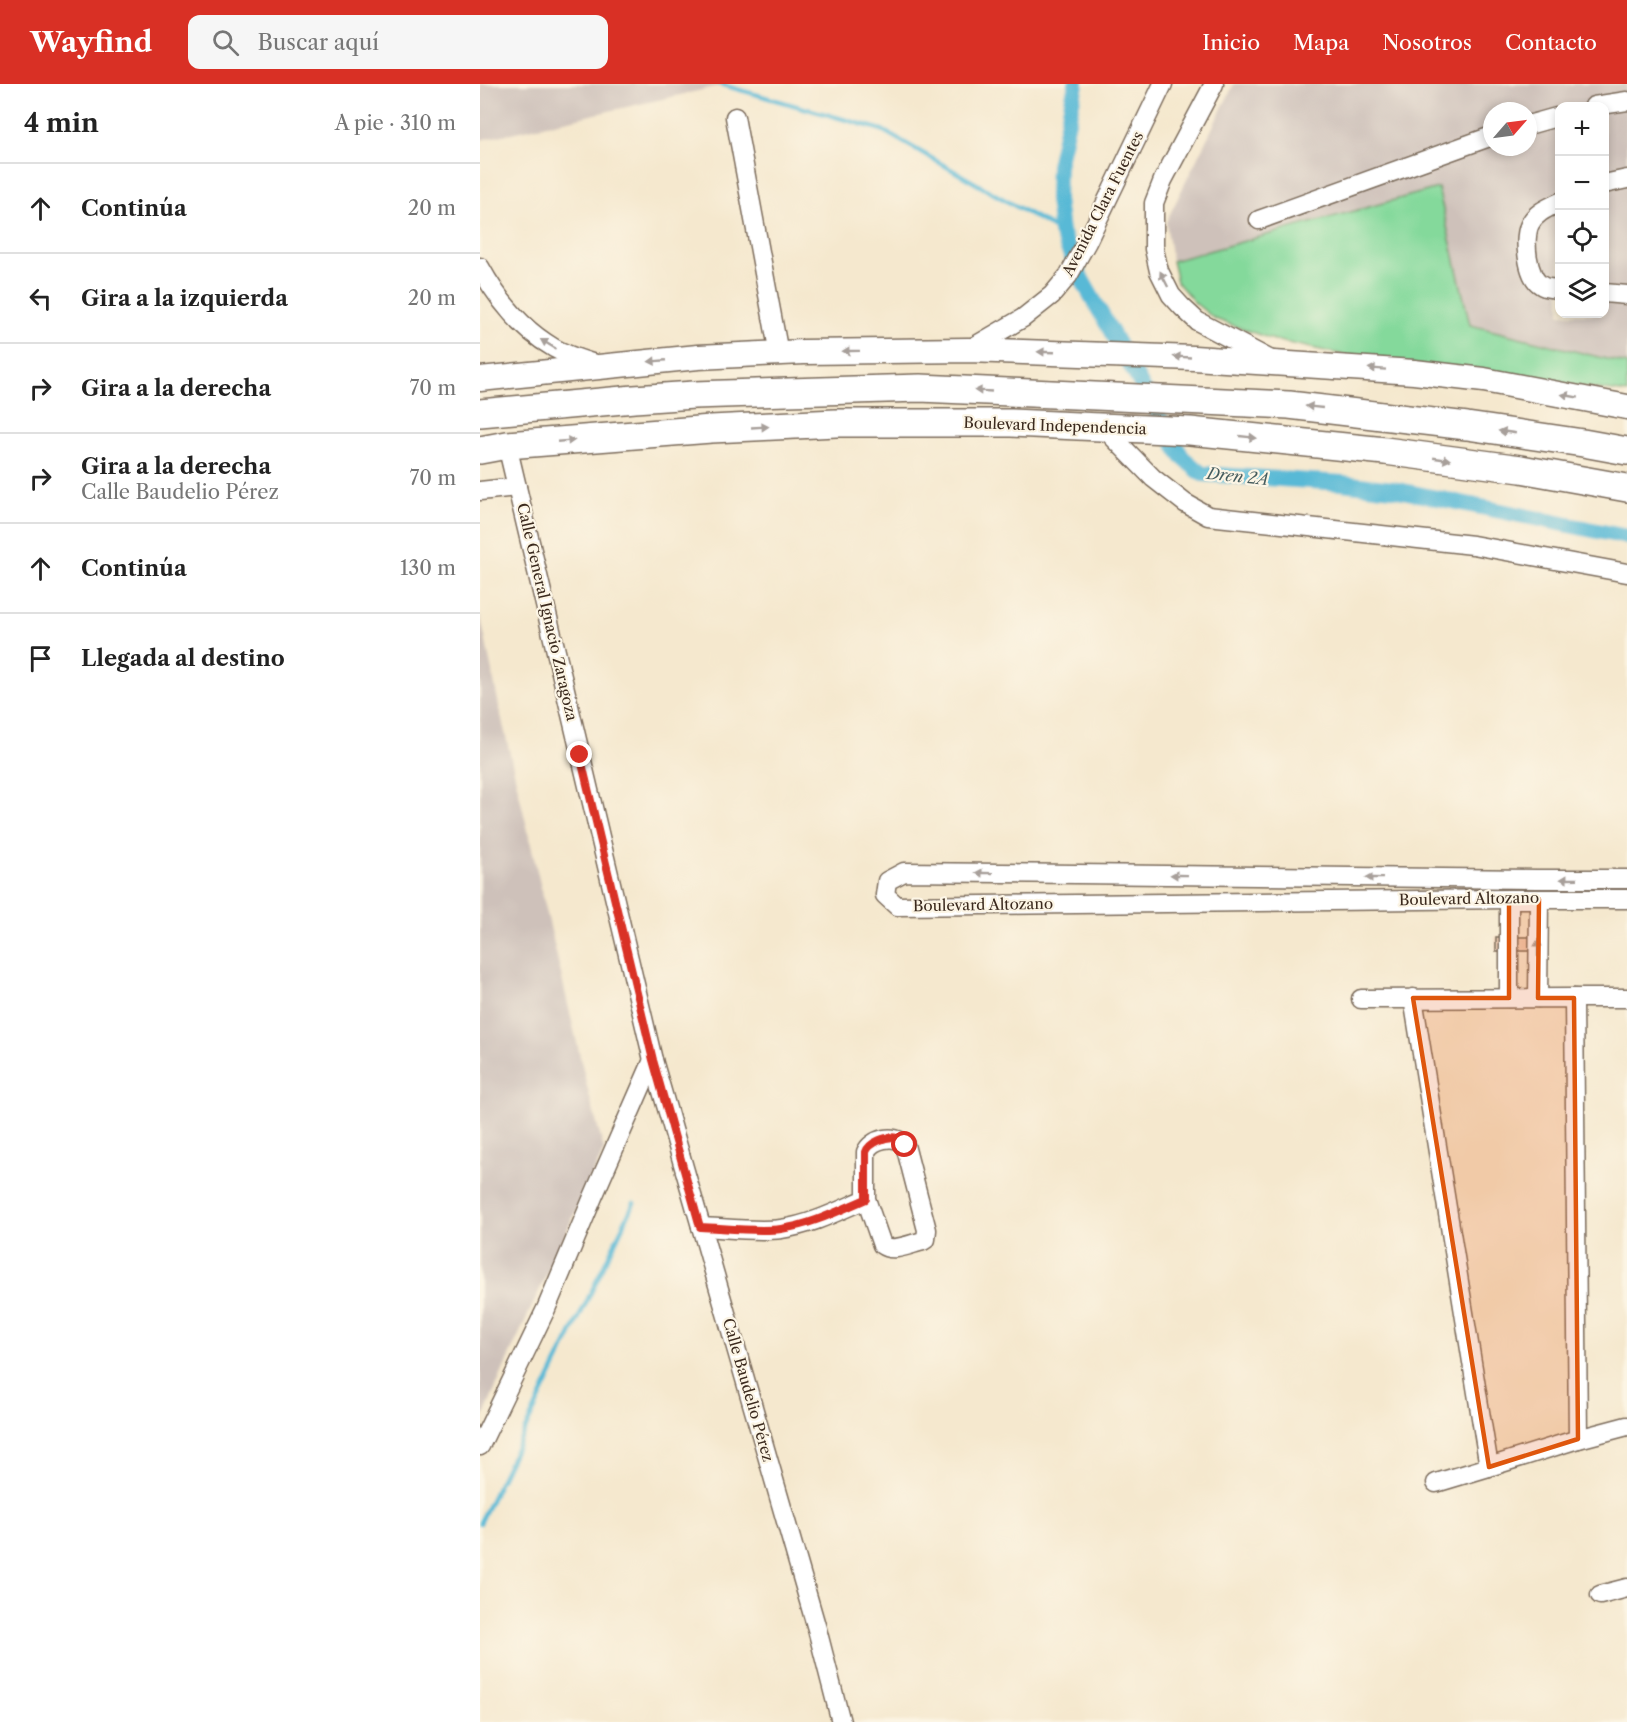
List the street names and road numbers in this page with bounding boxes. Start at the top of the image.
street label: Avenida Clara Fuentes [1057,128,1147,280]
street label: Boulevard Independencia [963,413,1147,438]
street label: Calle General Ignacio Zaragoza [513,501,582,723]
street label: Boulevard Altozano [1399,888,1539,909]
street label: Boulevard Altozano [913,894,1053,915]
street label: Calle Baudelio Pérez [719,1316,778,1464]

